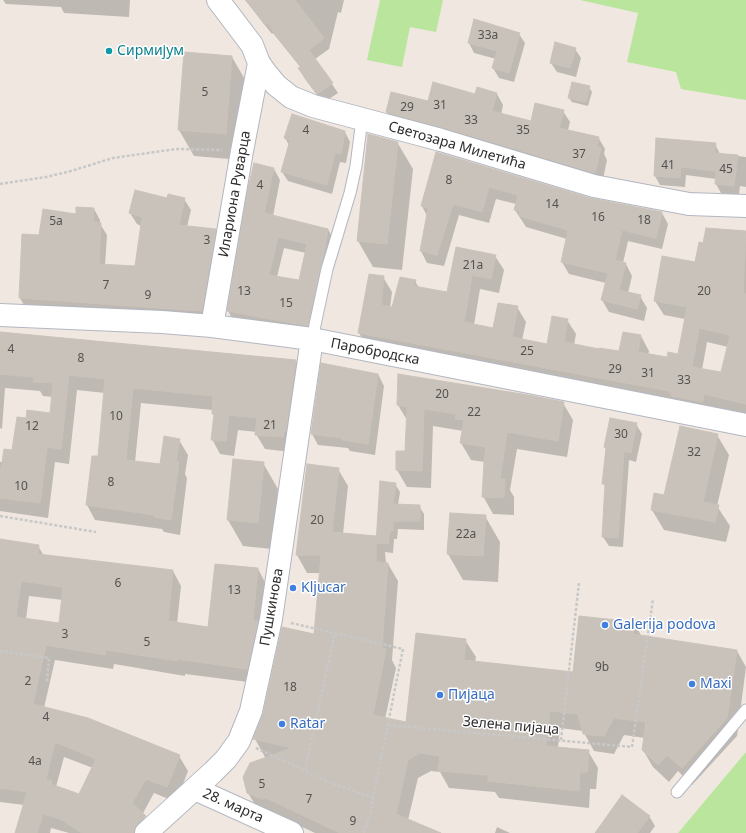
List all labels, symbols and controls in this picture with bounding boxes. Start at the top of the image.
house number: 33a [478,29,498,43]
place label: Сирмијум [117,43,184,59]
marker: Сирмијум [104,46,114,56]
house number: 5 [202,86,208,100]
house number: 31 [433,99,447,113]
house number: 29 [400,101,414,115]
house number: 33 [464,114,478,128]
street label: Светозара Милетића [386,118,528,174]
house number: 4 [303,124,309,138]
house number: 35 [516,124,530,138]
street label: Илариона Руварца [216,129,254,259]
house number: 37 [572,148,586,162]
house number: 41 [661,159,675,173]
house number: 45 [719,163,733,177]
house number: 8 [446,174,452,188]
house number: 4 [257,179,263,193]
house number: 14 [545,198,559,212]
house number: 16 [591,211,605,225]
house number: 18 [637,214,651,228]
house number: 5a [49,215,63,229]
house number: 3 [204,234,210,248]
house number: 21a [463,259,483,273]
house number: 7 [103,279,109,293]
house number: 13 [237,285,251,299]
house number: 20 [697,285,711,299]
house number: 9 [145,289,151,303]
house number: 15 [279,297,293,311]
street label: Паробродска [329,335,421,369]
house number: 4 [8,343,14,357]
house number: 25 [520,345,534,359]
house number: 8 [78,352,84,366]
house number: 29 [608,363,622,377]
house number: 31 [641,367,655,381]
house number: 33 [677,374,691,388]
house number: 20 [435,388,449,402]
house number: 22 [467,406,481,420]
house number: 10 [109,410,123,424]
house number: 21 [263,419,277,433]
house number: 12 [25,420,39,434]
house number: 30 [614,428,628,442]
house number: 32 [687,446,701,460]
house number: 8 [108,476,114,490]
house number: 10 [14,480,28,494]
house number: 20 [310,514,324,528]
house number: 22a [456,528,476,542]
street label: Пушкинова [257,567,287,647]
house number: 6 [115,577,121,591]
place label: Kljucar [301,580,346,596]
marker: Kljucar [288,583,298,593]
house number: 13 [227,584,241,598]
place label: Galerija podova [613,617,716,633]
marker: Galerija podova [600,620,610,630]
house number: 3 [62,628,68,642]
house number: 5 [144,636,150,650]
house number: 9b [595,661,609,675]
house number: 2 [25,675,31,689]
place label: Maxi [700,676,732,692]
marker: Maxi [687,679,697,689]
house number: 18 [283,681,297,695]
place label: Пијаца [448,687,495,703]
marker: Пијаца [435,690,445,700]
house number: 4 [43,711,49,725]
street label: Зелена пијаца [462,713,560,739]
place label: Ratar [290,716,325,732]
marker: Ratar [277,719,287,729]
house number: 4a [28,755,42,769]
house number: 5 [259,778,265,792]
street label: 28. марта [200,785,266,827]
house number: 7 [306,793,312,807]
house number: 9 [350,815,356,829]

